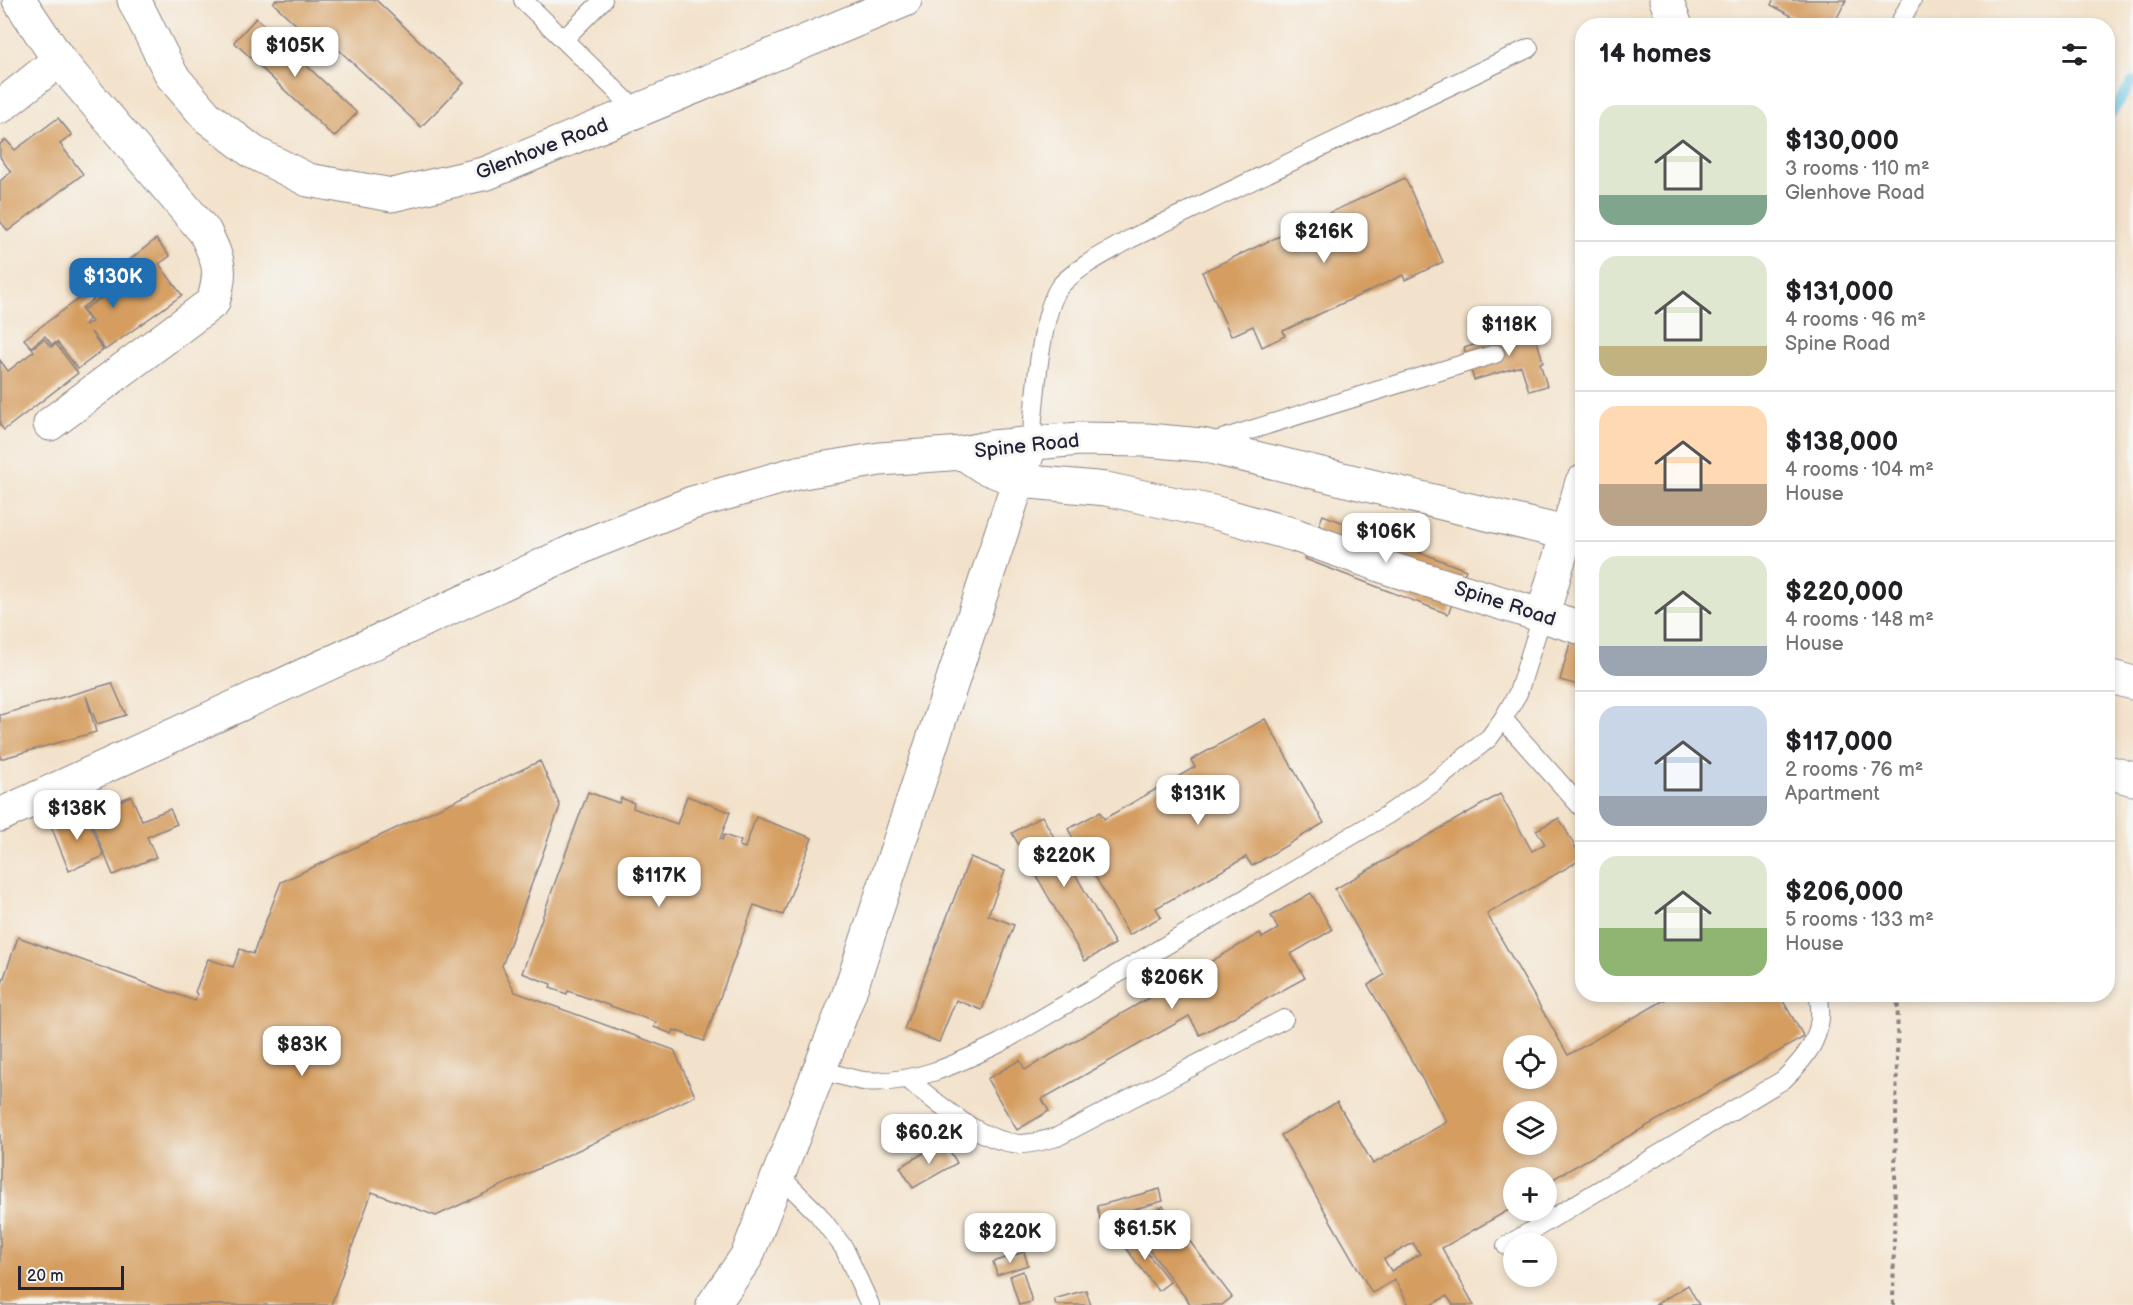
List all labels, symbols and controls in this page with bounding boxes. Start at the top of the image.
pin: $105K [253,27,337,78]
text: $105K [265,34,325,58]
icon: filters [2058,38,2091,71]
text: 14 homes [1599,39,1711,70]
street label: Glenhove Road [472,113,612,185]
text: $130,000 [1785,126,1899,157]
icon: home [1647,129,1719,201]
text: 3 rooms · 110 m² [1785,157,1930,181]
text: Glenhove Road [1785,181,1925,205]
pin: $216K [1282,213,1366,264]
text: $216K [1295,220,1353,244]
pin: $130K [71,258,155,309]
text: $130K [83,265,143,289]
text: $131,000 [1785,277,1894,308]
icon: home [1647,280,1719,352]
pin: $118K [1467,306,1551,357]
text: 4 rooms · 96 m² [1785,308,1926,332]
text: $118K [1481,313,1537,337]
text: Spine Road [1785,332,1890,356]
text: $138,000 [1785,427,1898,458]
street label: Spine Road [973,429,1081,463]
icon: home [1647,430,1719,502]
text: 4 rooms · 104 m² [1785,458,1934,482]
text: House [1785,482,1844,506]
pin: $106K [1344,513,1428,564]
text: $106K [1356,520,1416,544]
street label: Spine Road [1451,576,1559,632]
text: $220,000 [1785,577,1903,608]
icon: home [1647,580,1719,652]
text: 4 rooms · 148 m² [1785,608,1934,632]
text: House [1785,632,1844,656]
text: $117,000 [1785,727,1893,758]
icon: home [1647,730,1719,802]
text: 2 rooms · 76 m² [1785,758,1923,782]
pin: $131K [1156,775,1240,826]
text: $131K [1170,782,1226,806]
text: Apartment [1785,782,1880,806]
pin: $138K [35,790,119,841]
text: $138K [48,797,106,821]
pin: $220K [1022,837,1106,888]
text: $220K [1033,844,1095,868]
pin: $117K [617,857,701,908]
text: $117K [632,864,686,888]
text: $206,000 [1785,877,1904,908]
icon: home [1647,880,1719,952]
text: 5 rooms · 133 m² [1785,908,1934,932]
text: House [1785,932,1844,956]
pin: $206K [1130,959,1214,1010]
text: $206K [1141,966,1203,990]
pin: $83K [266,1026,338,1077]
text: $83K [277,1033,327,1057]
map controls [1503,1035,1557,1287]
button: locate [1503,1035,1557,1089]
button: layers [1503,1101,1557,1155]
pin: $60.2K [880,1114,978,1165]
text: $60.2K [895,1121,963,1145]
button: + [1503,1167,1557,1221]
pin: $61.5K [1096,1210,1194,1261]
pin: $220K [968,1213,1052,1264]
text: $61.5K [1113,1217,1177,1241]
text: $220K [979,1220,1041,1244]
button: − [1503,1233,1557,1287]
scale bar [18,1263,124,1290]
text: 20 m [27,1267,63,1286]

